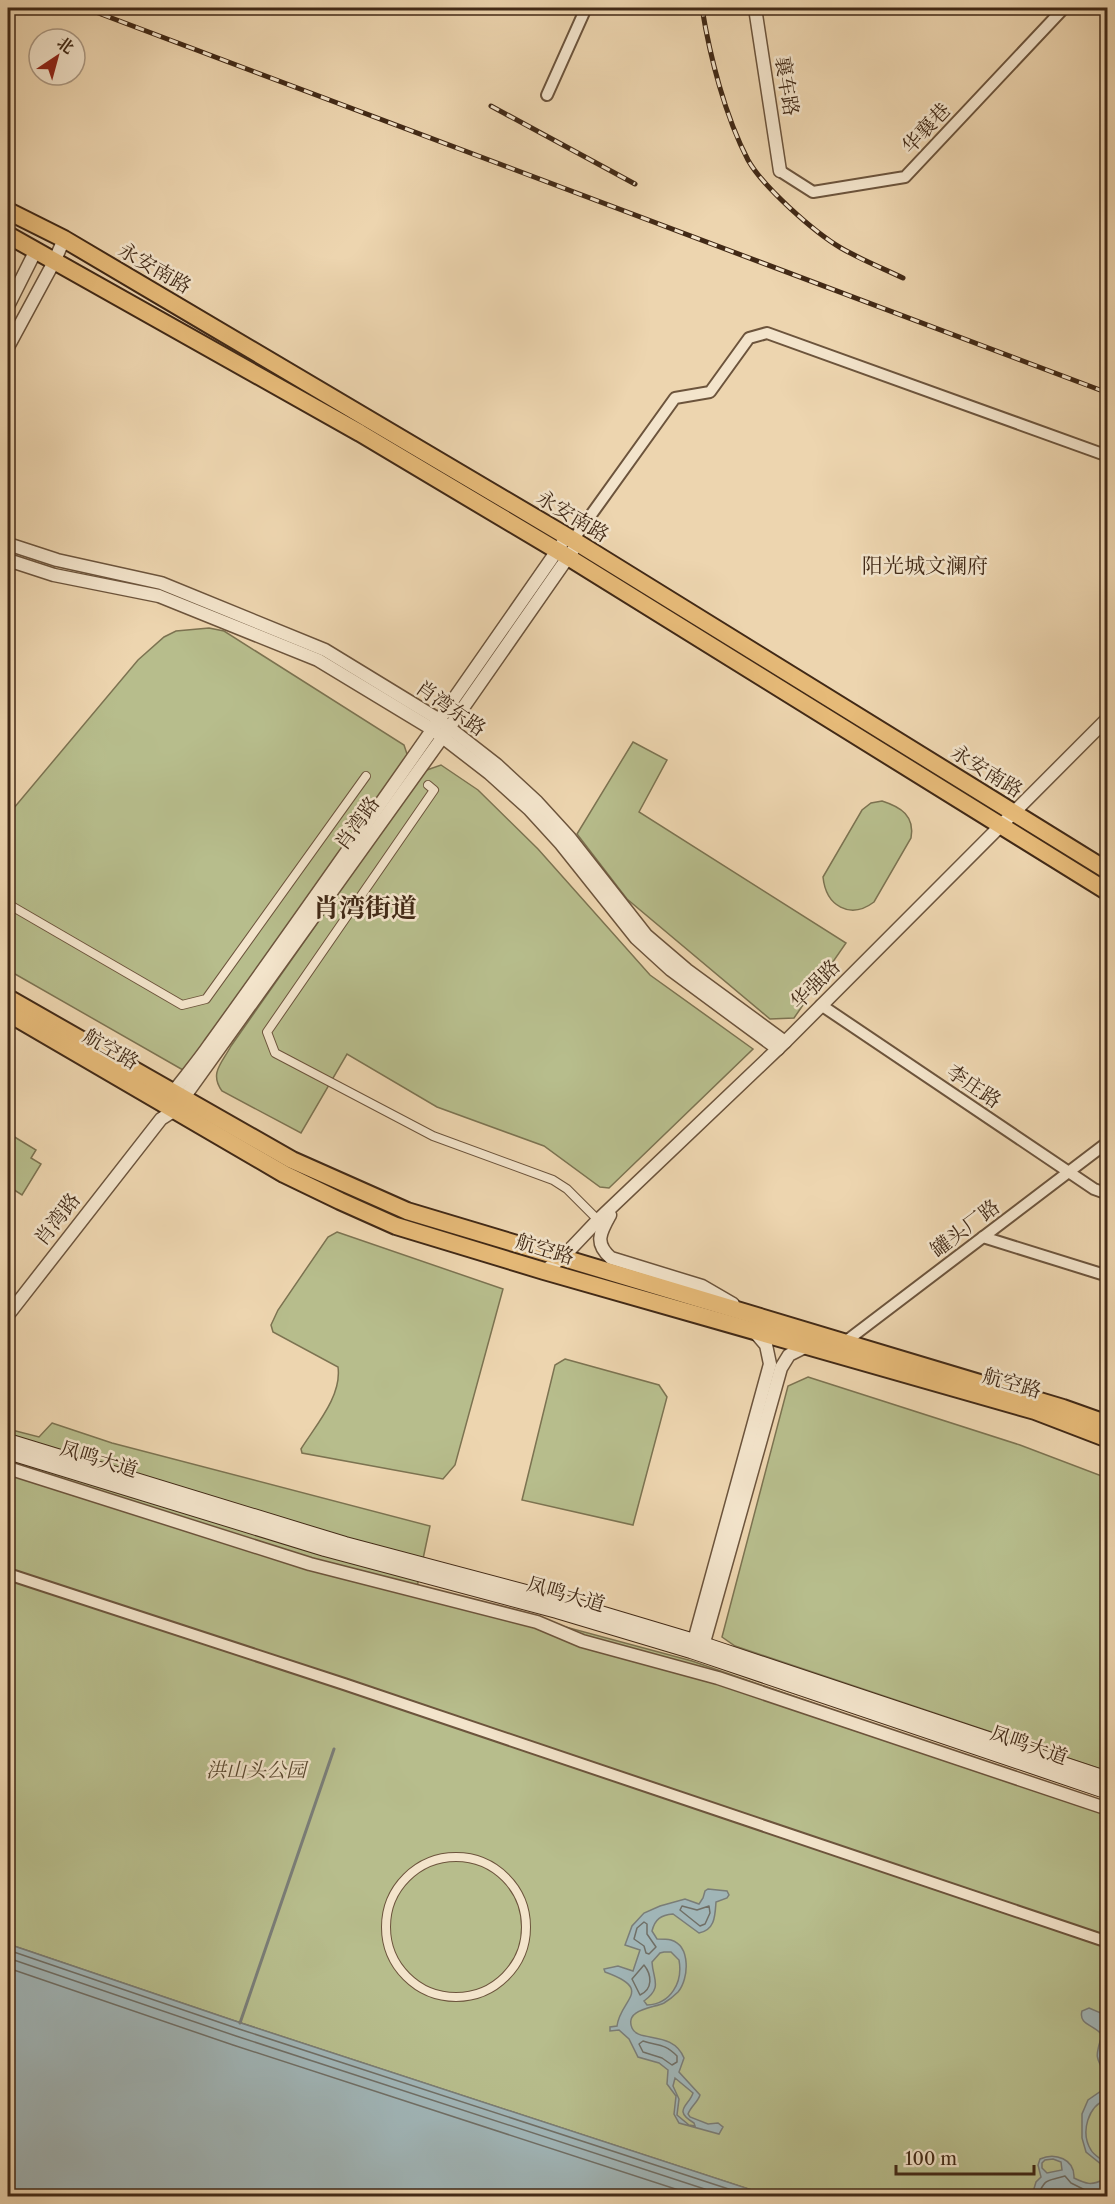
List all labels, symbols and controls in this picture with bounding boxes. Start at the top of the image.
north arrow [27,27,87,87]
text: 北 [53,32,78,58]
street label: 襄车路 [770,54,804,118]
street label: 华襄巷 [897,98,955,158]
street label: 永安南路 [114,238,196,298]
street label: 永安南路 [533,485,613,547]
district label: 阳光城文澜府 [862,553,988,578]
street label: 肖湾东路 [411,675,491,741]
street label: 永安南路 [947,740,1027,802]
street label: 肖湾路 [330,792,384,854]
district label: 肖湾街道 [313,892,417,924]
street label: 华强路 [785,954,845,1014]
street label: 航空路 [79,1024,143,1074]
street label: 李庄路 [942,1059,1006,1113]
street label: 肖湾路 [29,1188,85,1250]
street label: 罐头厂路 [926,1194,1004,1262]
street label: 航空路 [513,1229,577,1269]
street label: 航空路 [980,1363,1044,1403]
street label: 凤鸣大道 [57,1436,141,1482]
street label: 凤鸣大道 [524,1571,608,1617]
street label: 凤鸣大道 [987,1721,1071,1769]
park label: 洪山头公园 [206,1758,309,1782]
scale bar [896,2138,1034,2176]
text: 100 m [905,2148,957,2170]

